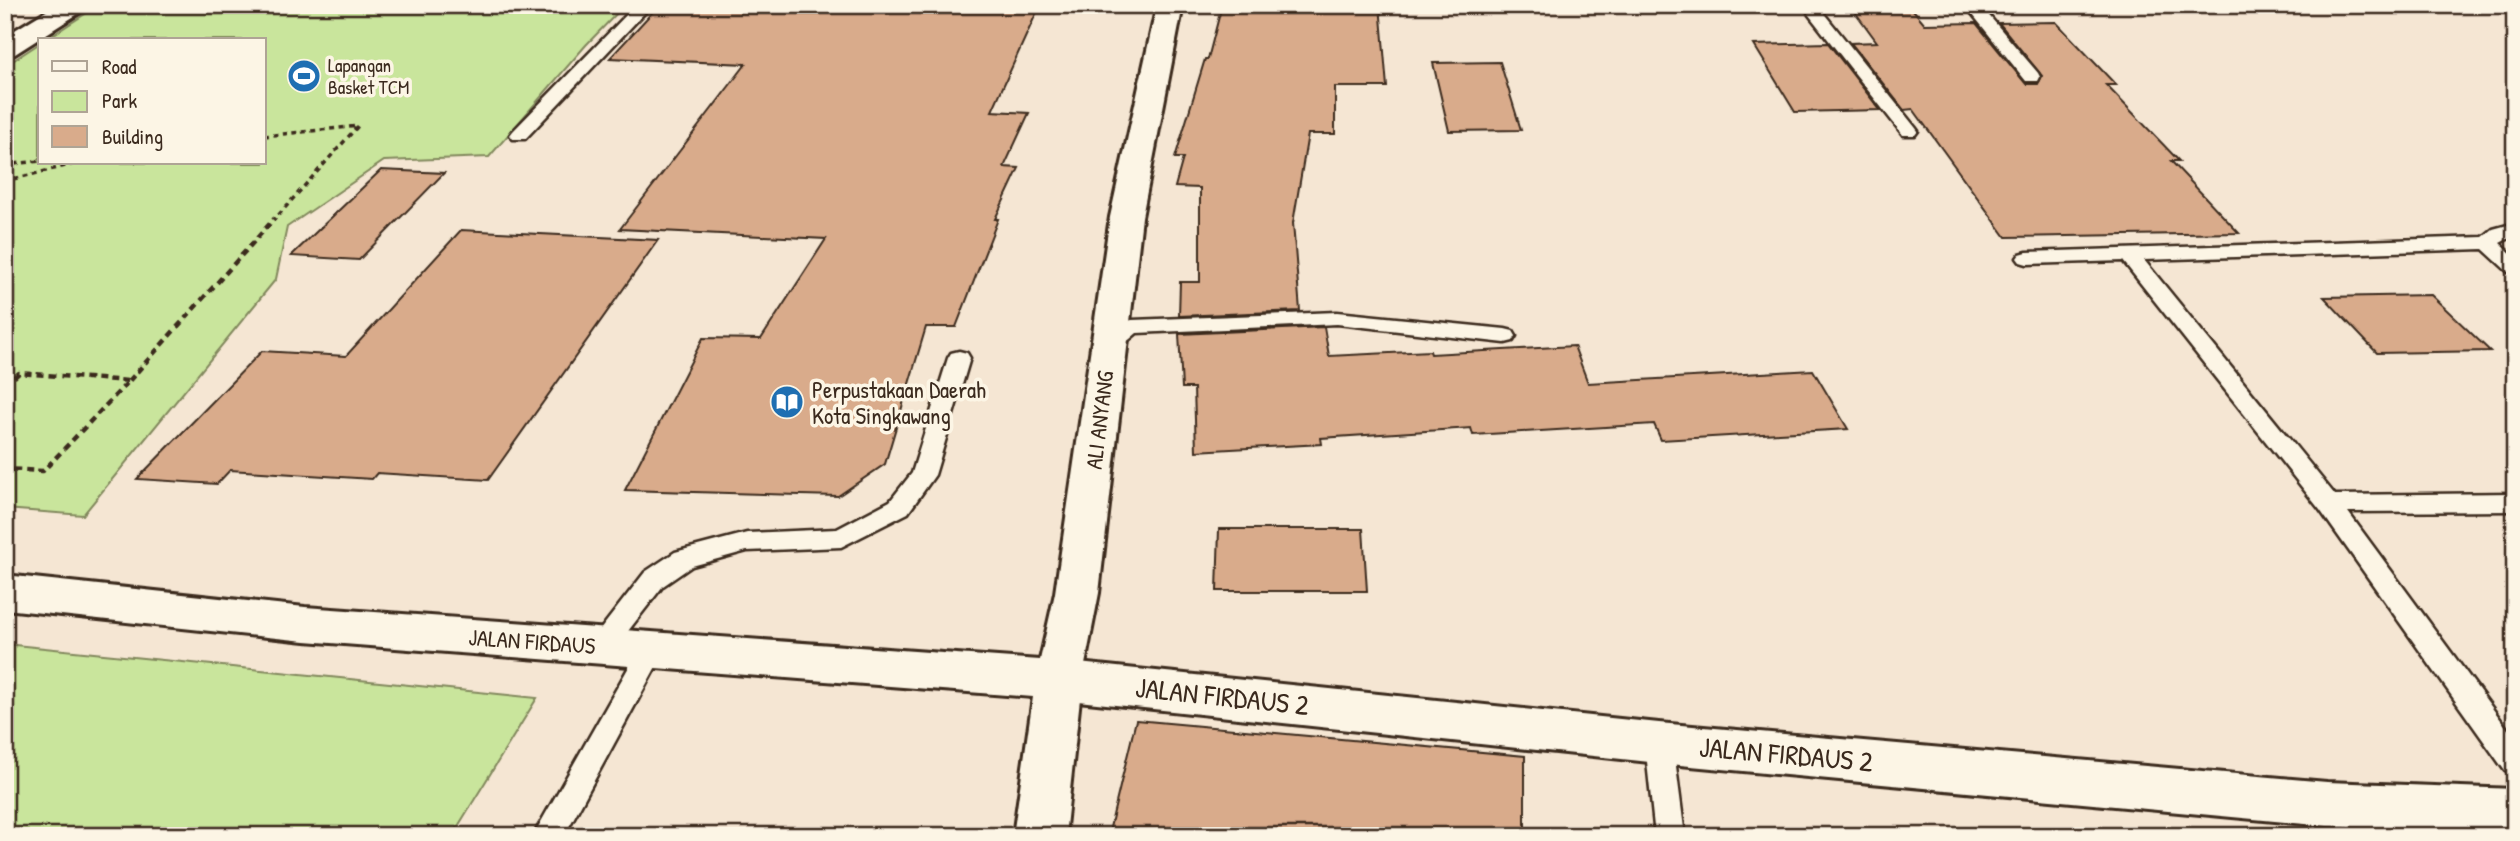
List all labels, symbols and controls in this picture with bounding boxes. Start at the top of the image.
legend [38,38,266,164]
text: Road [102,52,136,81]
place label: Lapangan Basket TCM [328,52,409,100]
sports icon: Lapangan Basket TCM [285,57,323,95]
text: Park [102,86,137,115]
text: Building [102,122,163,151]
street label: ALI ANYANG [1078,369,1120,471]
place label: Perpustakaan Daerah Kota Singkawang [812,374,986,431]
library icon: Perpustakaan Daerah Kota Singkawang [768,383,806,421]
street label: JALAN FIRDAUS [468,621,597,661]
street label: JALAN FIRDAUS 2 [1133,668,1311,724]
street label: JALAN FIRDAUS 2 [1698,727,1874,781]

